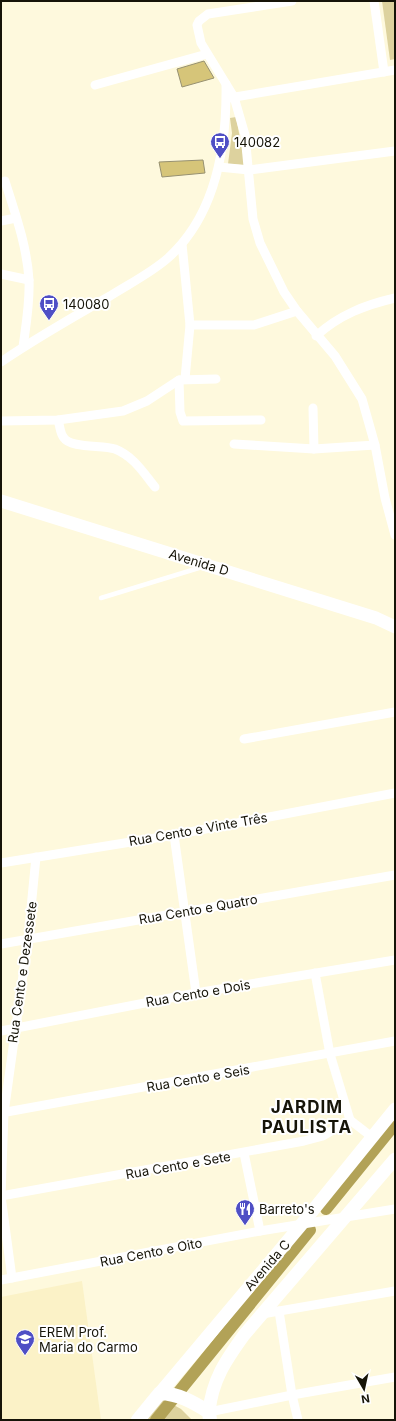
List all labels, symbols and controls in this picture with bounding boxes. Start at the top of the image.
bus stop icon: 140082 [209,131,231,159]
place label: 140082 [234,134,280,150]
bus stop icon: 140080 [38,293,60,321]
place label: 140080 [63,296,109,312]
street label: Avenida D [167,545,231,579]
street label: Rua Cento e Vinte Três [127,809,269,849]
street label: Rua Cento e Quatro [137,891,259,927]
street label: Rua Cento e Dezessete [4,900,40,1044]
street label: Rua Cento e Dois [145,976,252,1010]
street label: Rua Cento e Seis [145,1061,251,1095]
district label: JARDIM PAULISTA [262,1097,352,1137]
street label: Rua Cento e Sete [124,1148,232,1182]
restaurant icon: Barreto's [234,1198,256,1226]
place label: Barreto's [259,1201,315,1217]
street label: Rua Cento e Oito [99,1234,204,1270]
street label: Avenida C [241,1236,293,1294]
place label: EREM Prof. Maria do Carmo [39,1324,138,1355]
school or university icon: EREM Prof. Maria do Carmo [14,1328,36,1356]
north arrow [344,1369,384,1409]
text: N [360,1391,371,1406]

